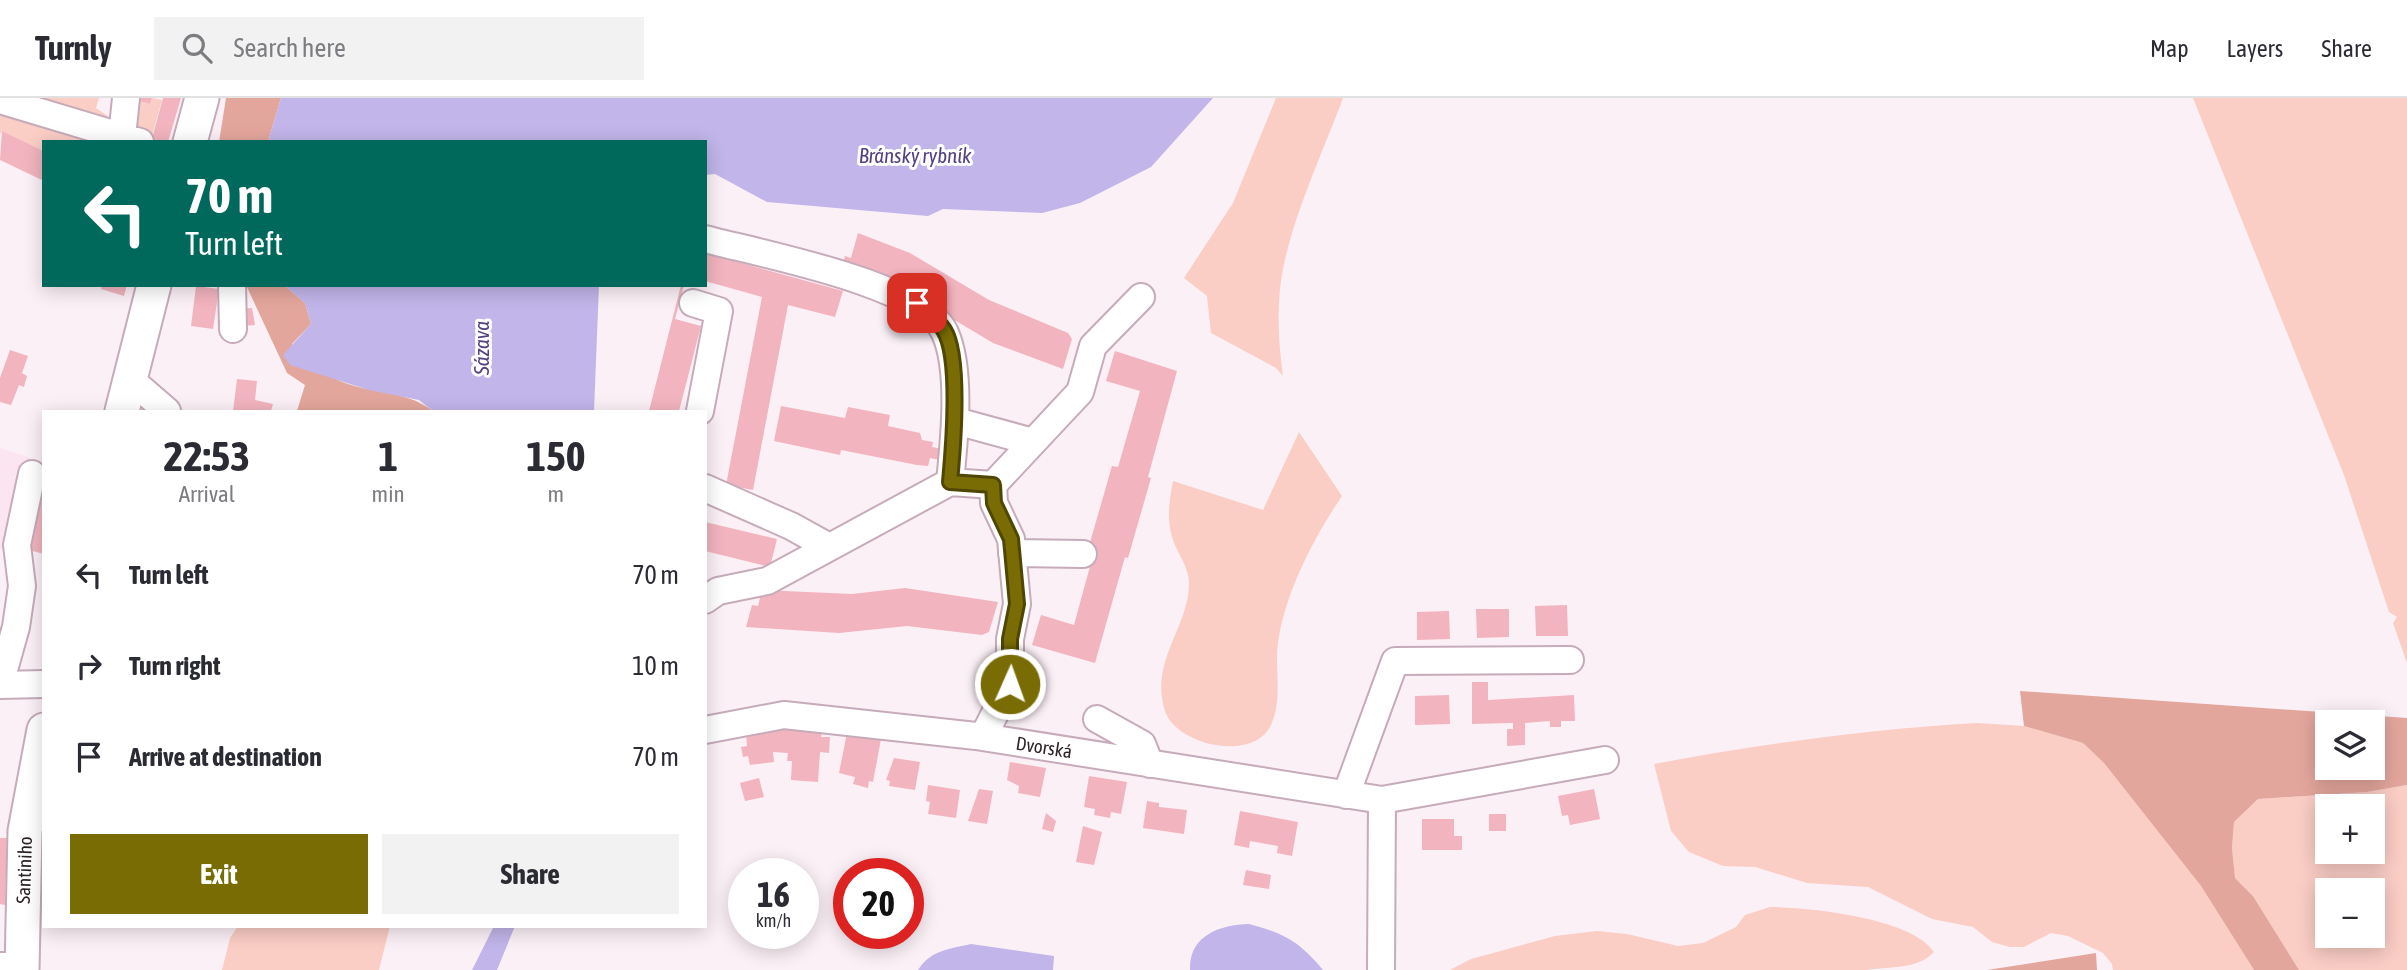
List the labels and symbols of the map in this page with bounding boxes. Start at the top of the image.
water label: Bránský rybník [859,143,972,167]
pin [887,273,947,333]
water label: Sázava [469,321,493,376]
position arrow [973,647,1047,721]
street label: Dvorská [1014,732,1074,762]
street label: Santiniho [12,836,36,904]
speed limit sign: 20 [833,858,924,949]

